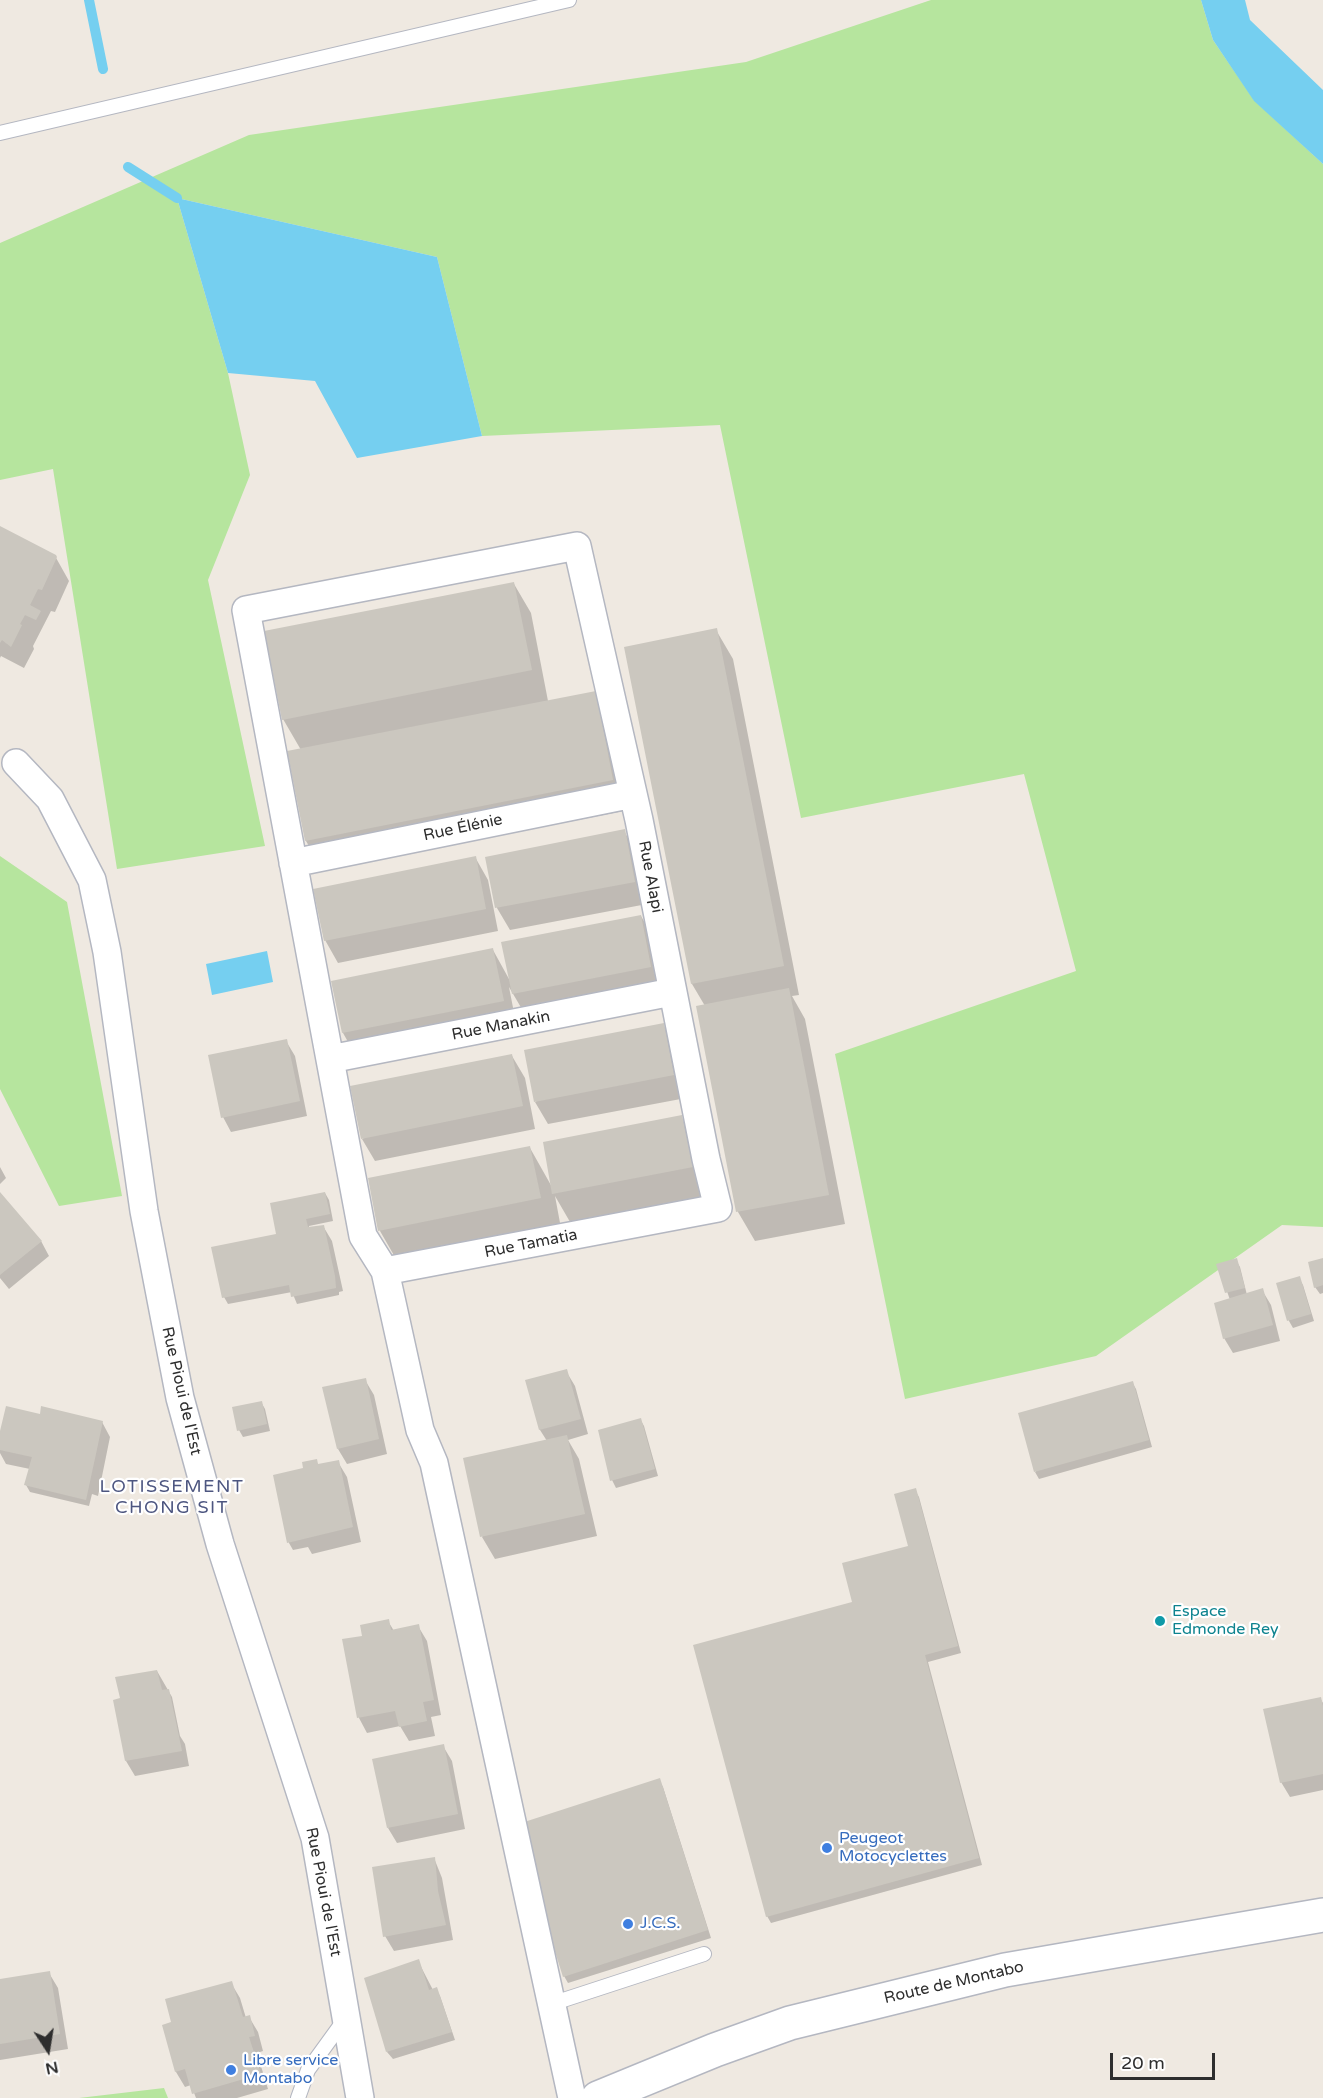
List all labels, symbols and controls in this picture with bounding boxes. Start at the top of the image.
street label: Rue Élénie [422,810,504,846]
street label: Rue Alapi [634,839,666,915]
street label: Rue Manakin [450,1007,552,1045]
street label: Rue Tamatia [483,1226,579,1262]
street label: Rue Pioui de l'Est [157,1325,205,1457]
district label: LOTISSEMENT CHONG SIT [99,1476,245,1518]
place label: Espace Edmonde Rey [1172,1602,1279,1640]
marker: Espace Edmonde Rey [1153,1614,1167,1628]
street label: Rue Pioui de l'Est [301,1826,345,1958]
place label: Peugeot Motocyclettes [839,1829,947,1867]
marker: Peugeot Motocyclettes [820,1841,834,1855]
place label: J.C.S. [640,1914,681,1934]
marker: J.C.S. [621,1917,635,1931]
street label: Route de Montabo [882,1958,1026,2008]
north arrow [18,2020,78,2080]
scale bar [1113,2041,1218,2079]
place label: Libre service Montabo [243,2051,338,2089]
text: 20 m [1121,2052,1165,2074]
text: N [43,2056,60,2079]
marker: Libre service Montabo [224,2063,238,2077]

